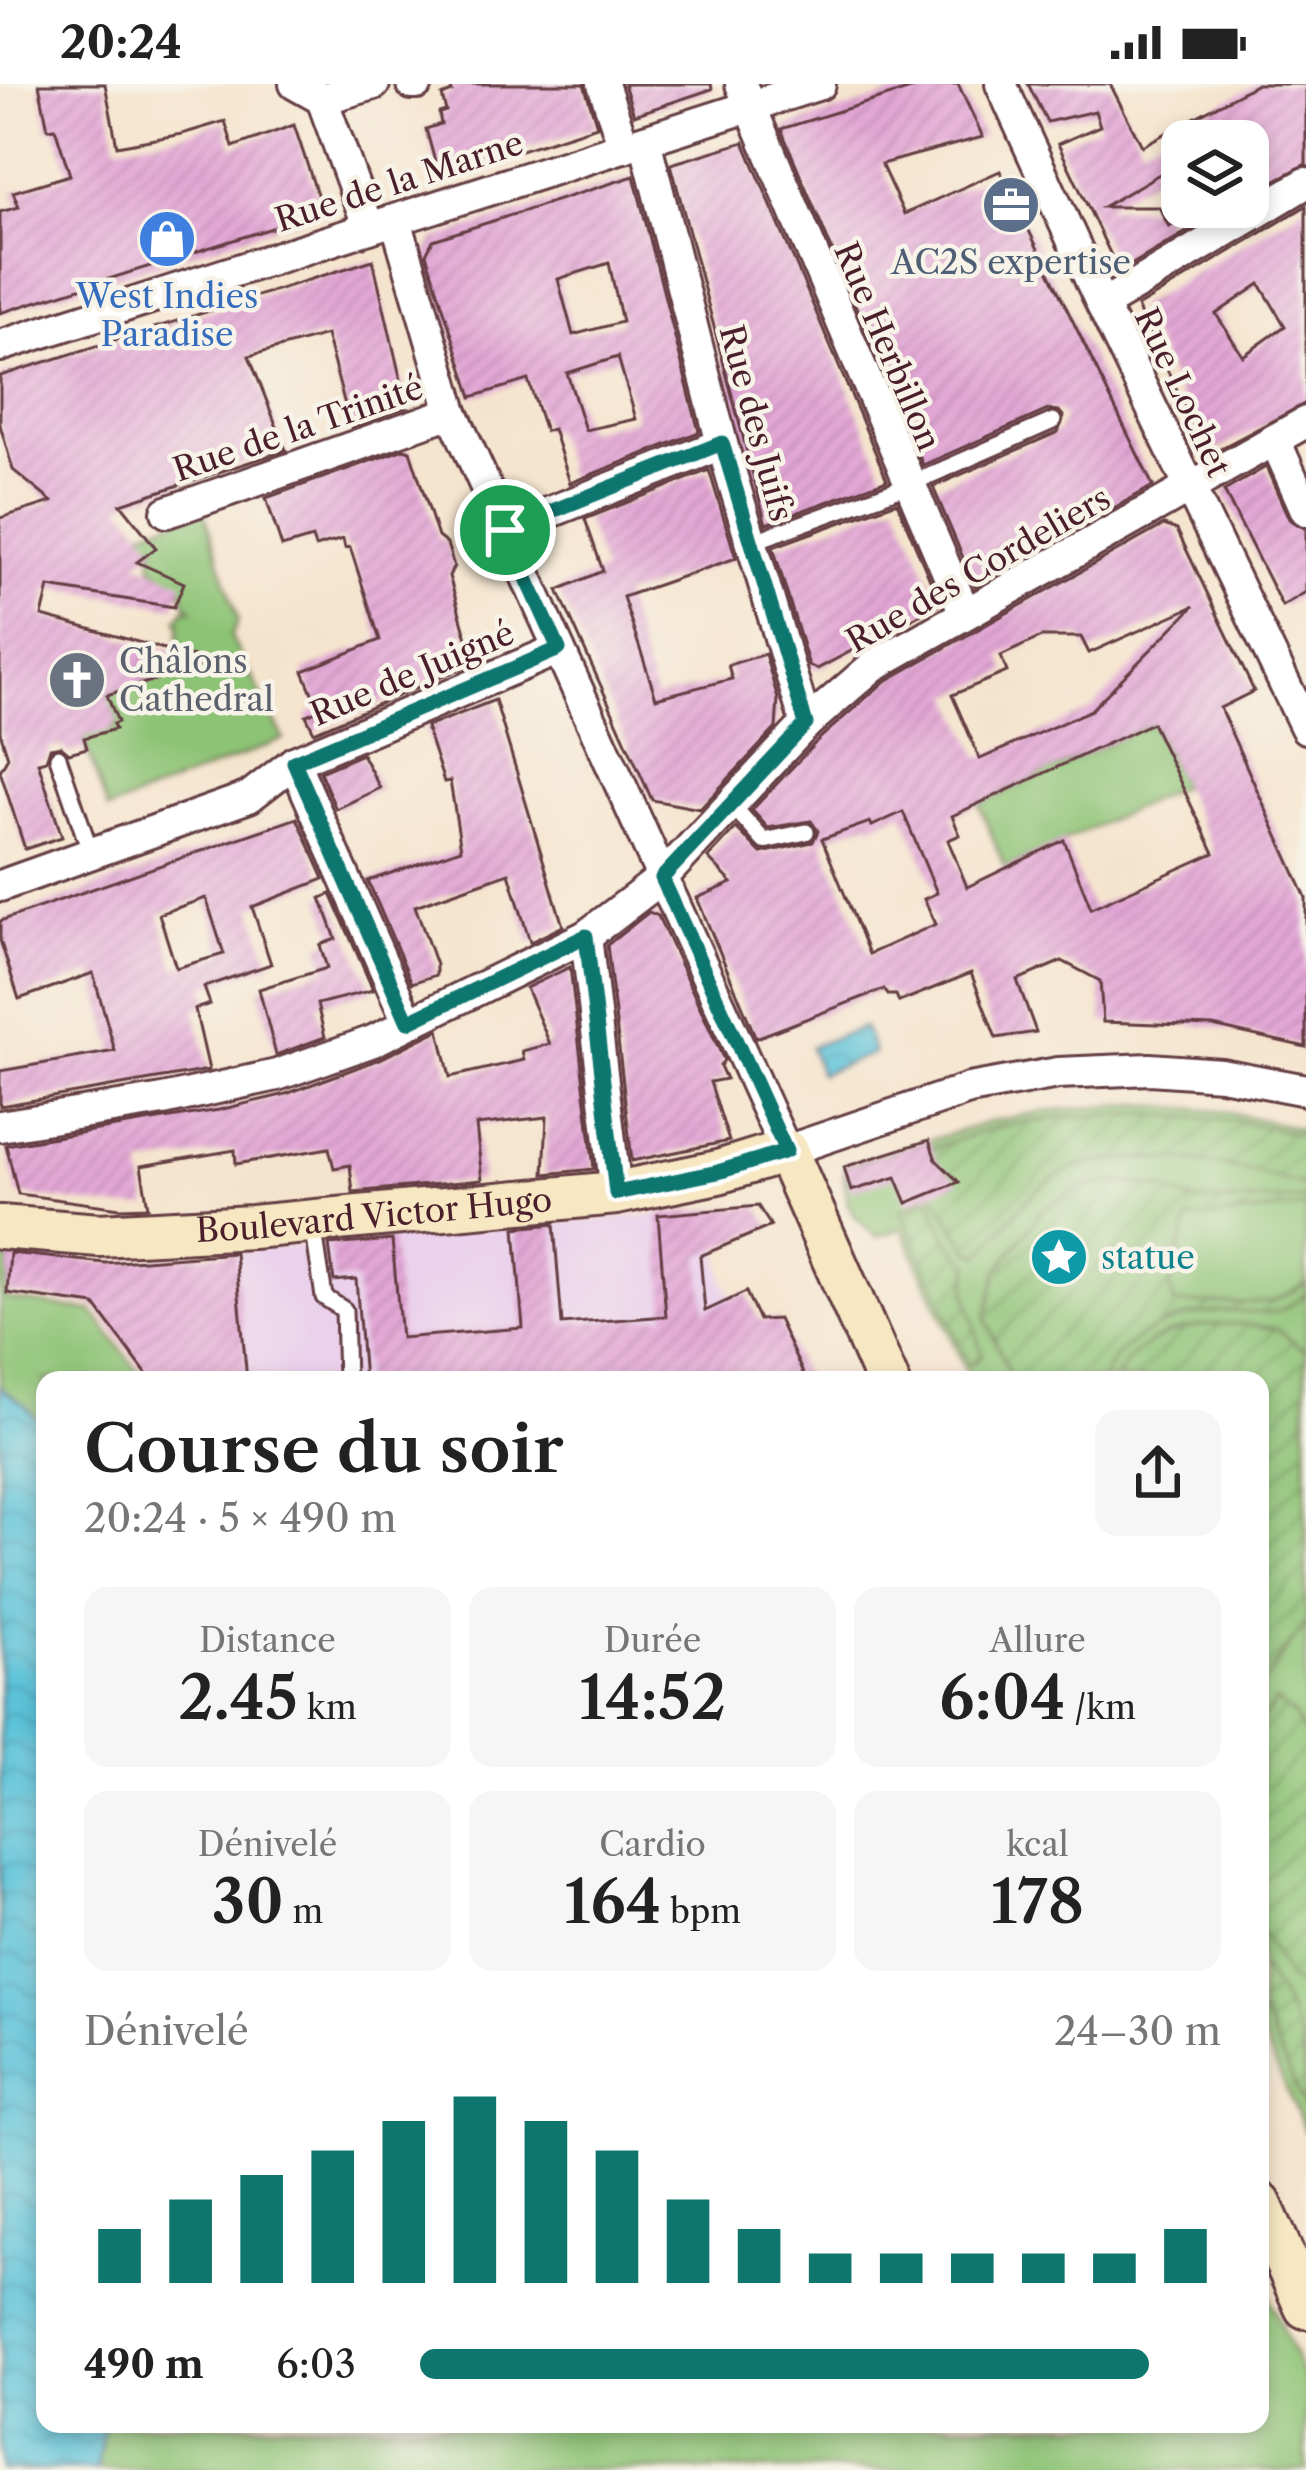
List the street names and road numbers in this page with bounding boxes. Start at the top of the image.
street label: Rue de la Marne [270,122,528,241]
street label: Rue Herbillon [825,236,950,456]
street label: Rue Lochet [1126,301,1240,484]
street label: Rue des Juifs [711,321,802,526]
street label: Rue de la Trinité [168,367,428,490]
street label: Rue des Cordeliers [839,477,1117,662]
street label: Rue de Juigné [304,612,520,735]
street label: Boulevard Victor Hugo [195,1179,554,1251]

